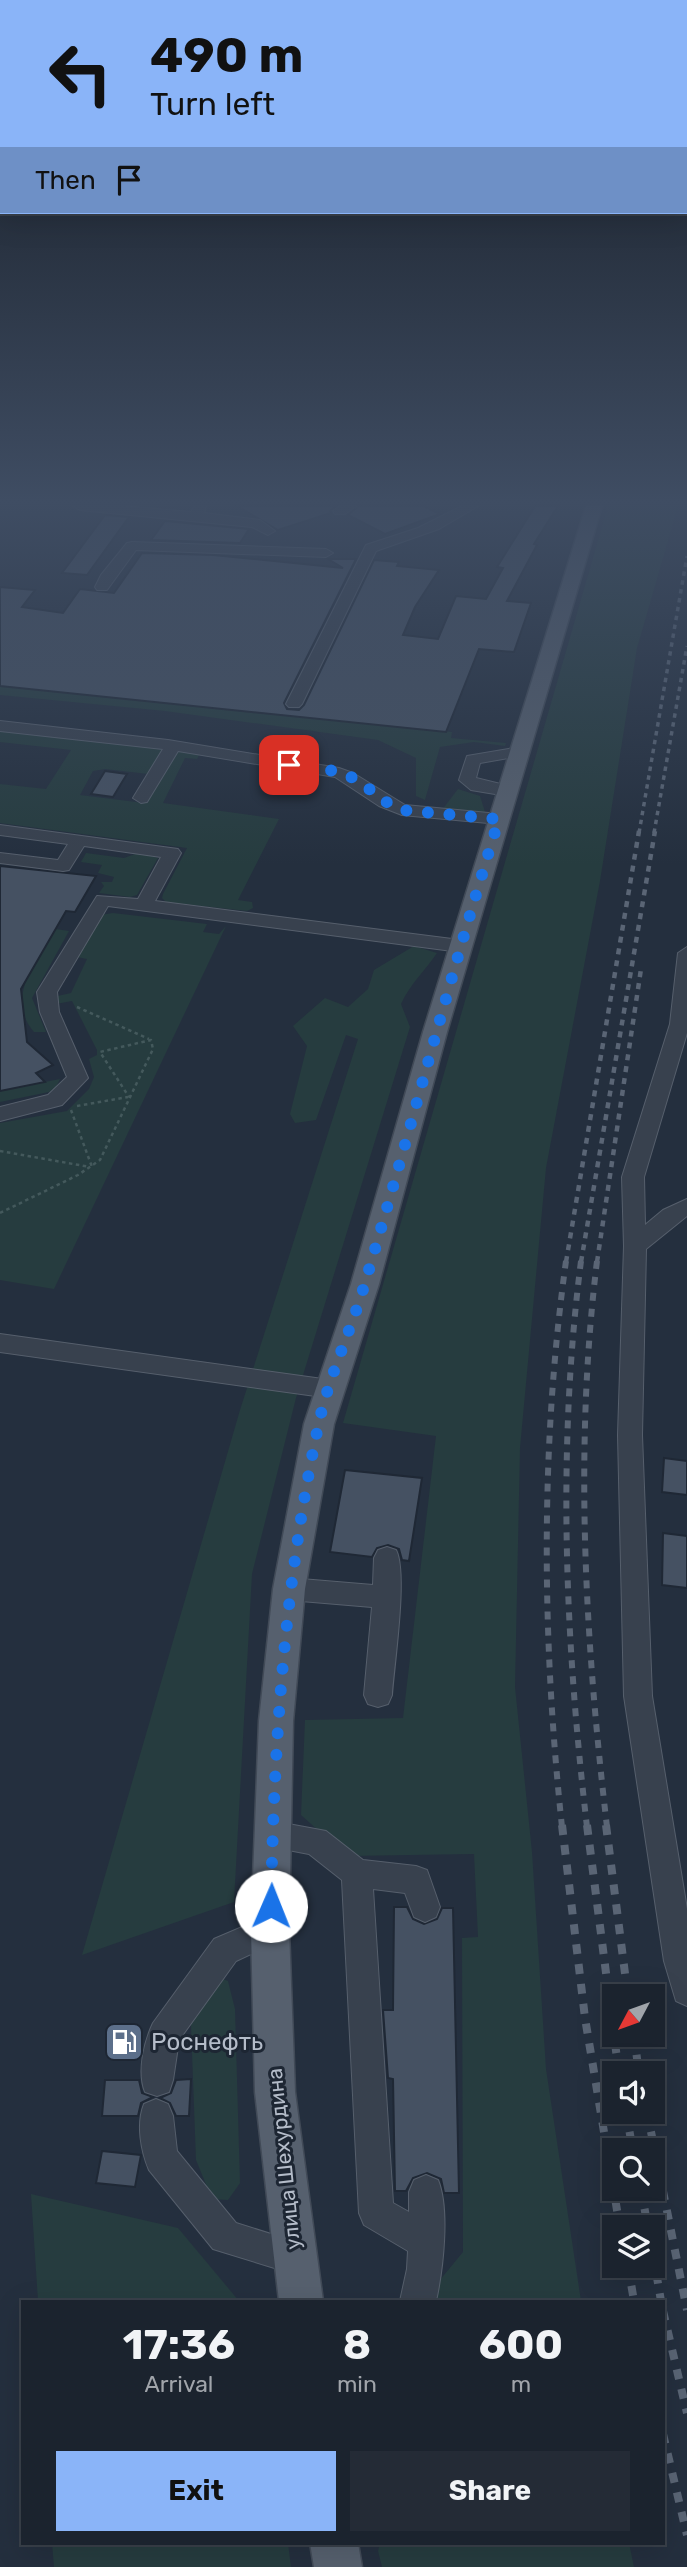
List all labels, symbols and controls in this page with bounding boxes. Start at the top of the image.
text: 490 m [150,26,303,84]
icon: left [35,28,126,119]
text: Turn left [150,85,275,123]
icon: arrive [110,161,148,199]
text: Then [35,165,96,196]
pin [259,735,319,795]
icon: arrive [270,746,308,784]
position arrow [234,1869,308,1943]
north arrow [602,1984,665,2048]
map controls [602,1984,665,2278]
fuel station icon: Роснефть [103,2021,145,2063]
place label: Роснефть [151,2028,263,2056]
button: sound [602,2061,665,2124]
street label: улица Шехурдина [262,2067,305,2251]
button: search [602,2138,665,2201]
button: layers [602,2215,665,2278]
text: 17:36 [123,2320,235,2370]
text: 8 [343,2320,371,2370]
text: 600 [479,2320,563,2370]
text: Arrival [144,2370,213,2398]
text: min [337,2370,377,2398]
text: m [511,2370,531,2398]
button: Exit [56,2451,336,2531]
button: Share [350,2451,630,2531]

